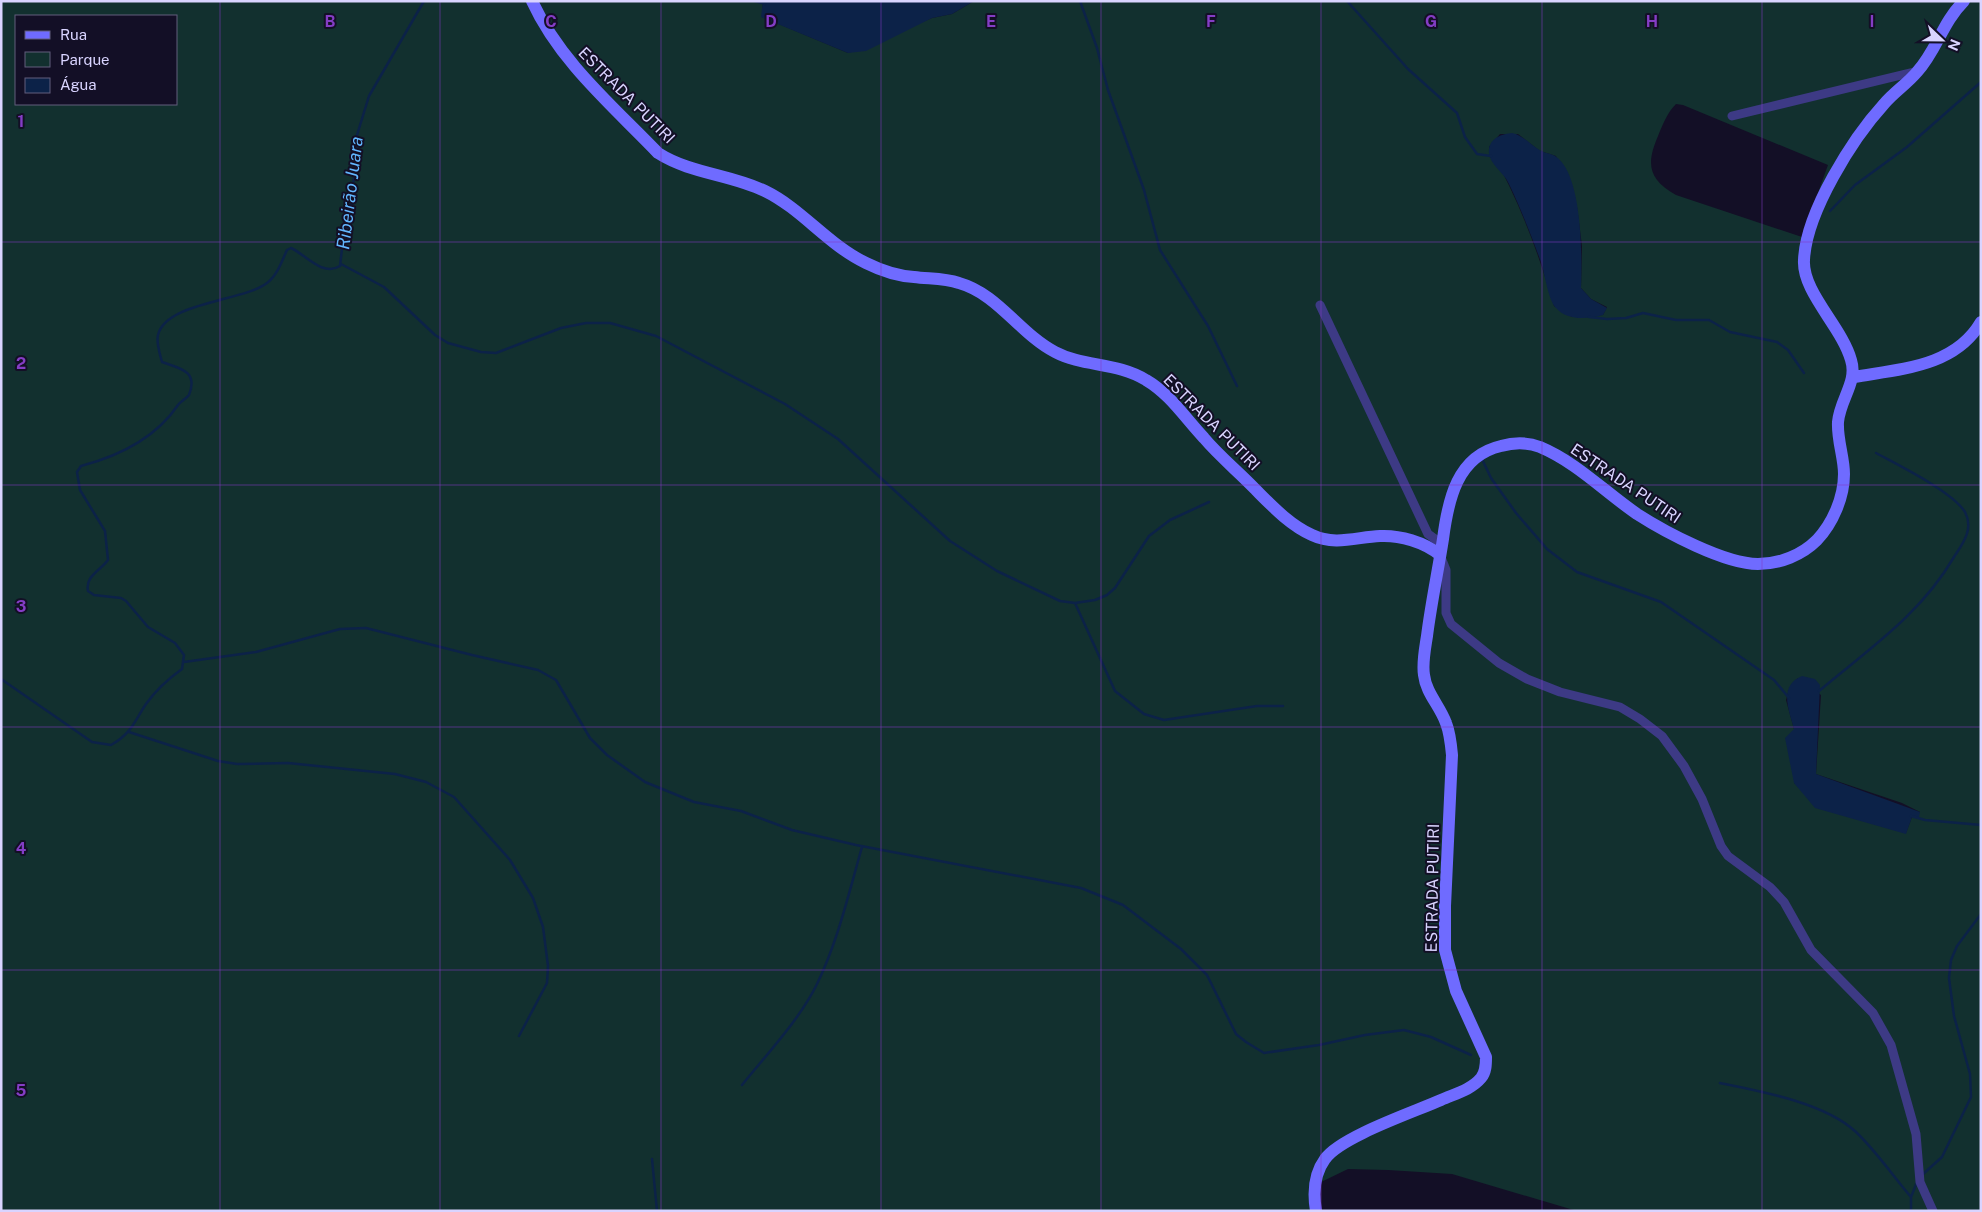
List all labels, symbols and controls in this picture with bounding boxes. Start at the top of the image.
text: B [325,12,336,31]
text: C [545,12,557,31]
text: D [765,12,777,31]
text: E [986,12,996,31]
text: F [1206,12,1216,31]
text: G [1425,12,1437,31]
text: H [1646,12,1658,31]
text: I [1870,12,1874,31]
legend [15,15,178,105]
north arrow [1917,15,1967,65]
text: Rua [60,26,87,43]
text: N [1945,37,1964,53]
street label: ESTRADA PUTIRI [574,43,679,148]
text: Parque [60,51,110,68]
text: Água [60,76,97,93]
text: 1 [18,112,24,131]
water label: Ribeirão Juara [332,135,367,251]
text: 2 [16,354,26,373]
street label: ESTRADA PUTIRI [1159,370,1264,475]
street label: ESTRADA PUTIRI [1567,440,1684,527]
text: 3 [16,597,26,616]
street label: ESTRADA PUTIRI [1422,823,1443,953]
text: 4 [16,839,27,858]
text: 5 [16,1081,27,1100]

